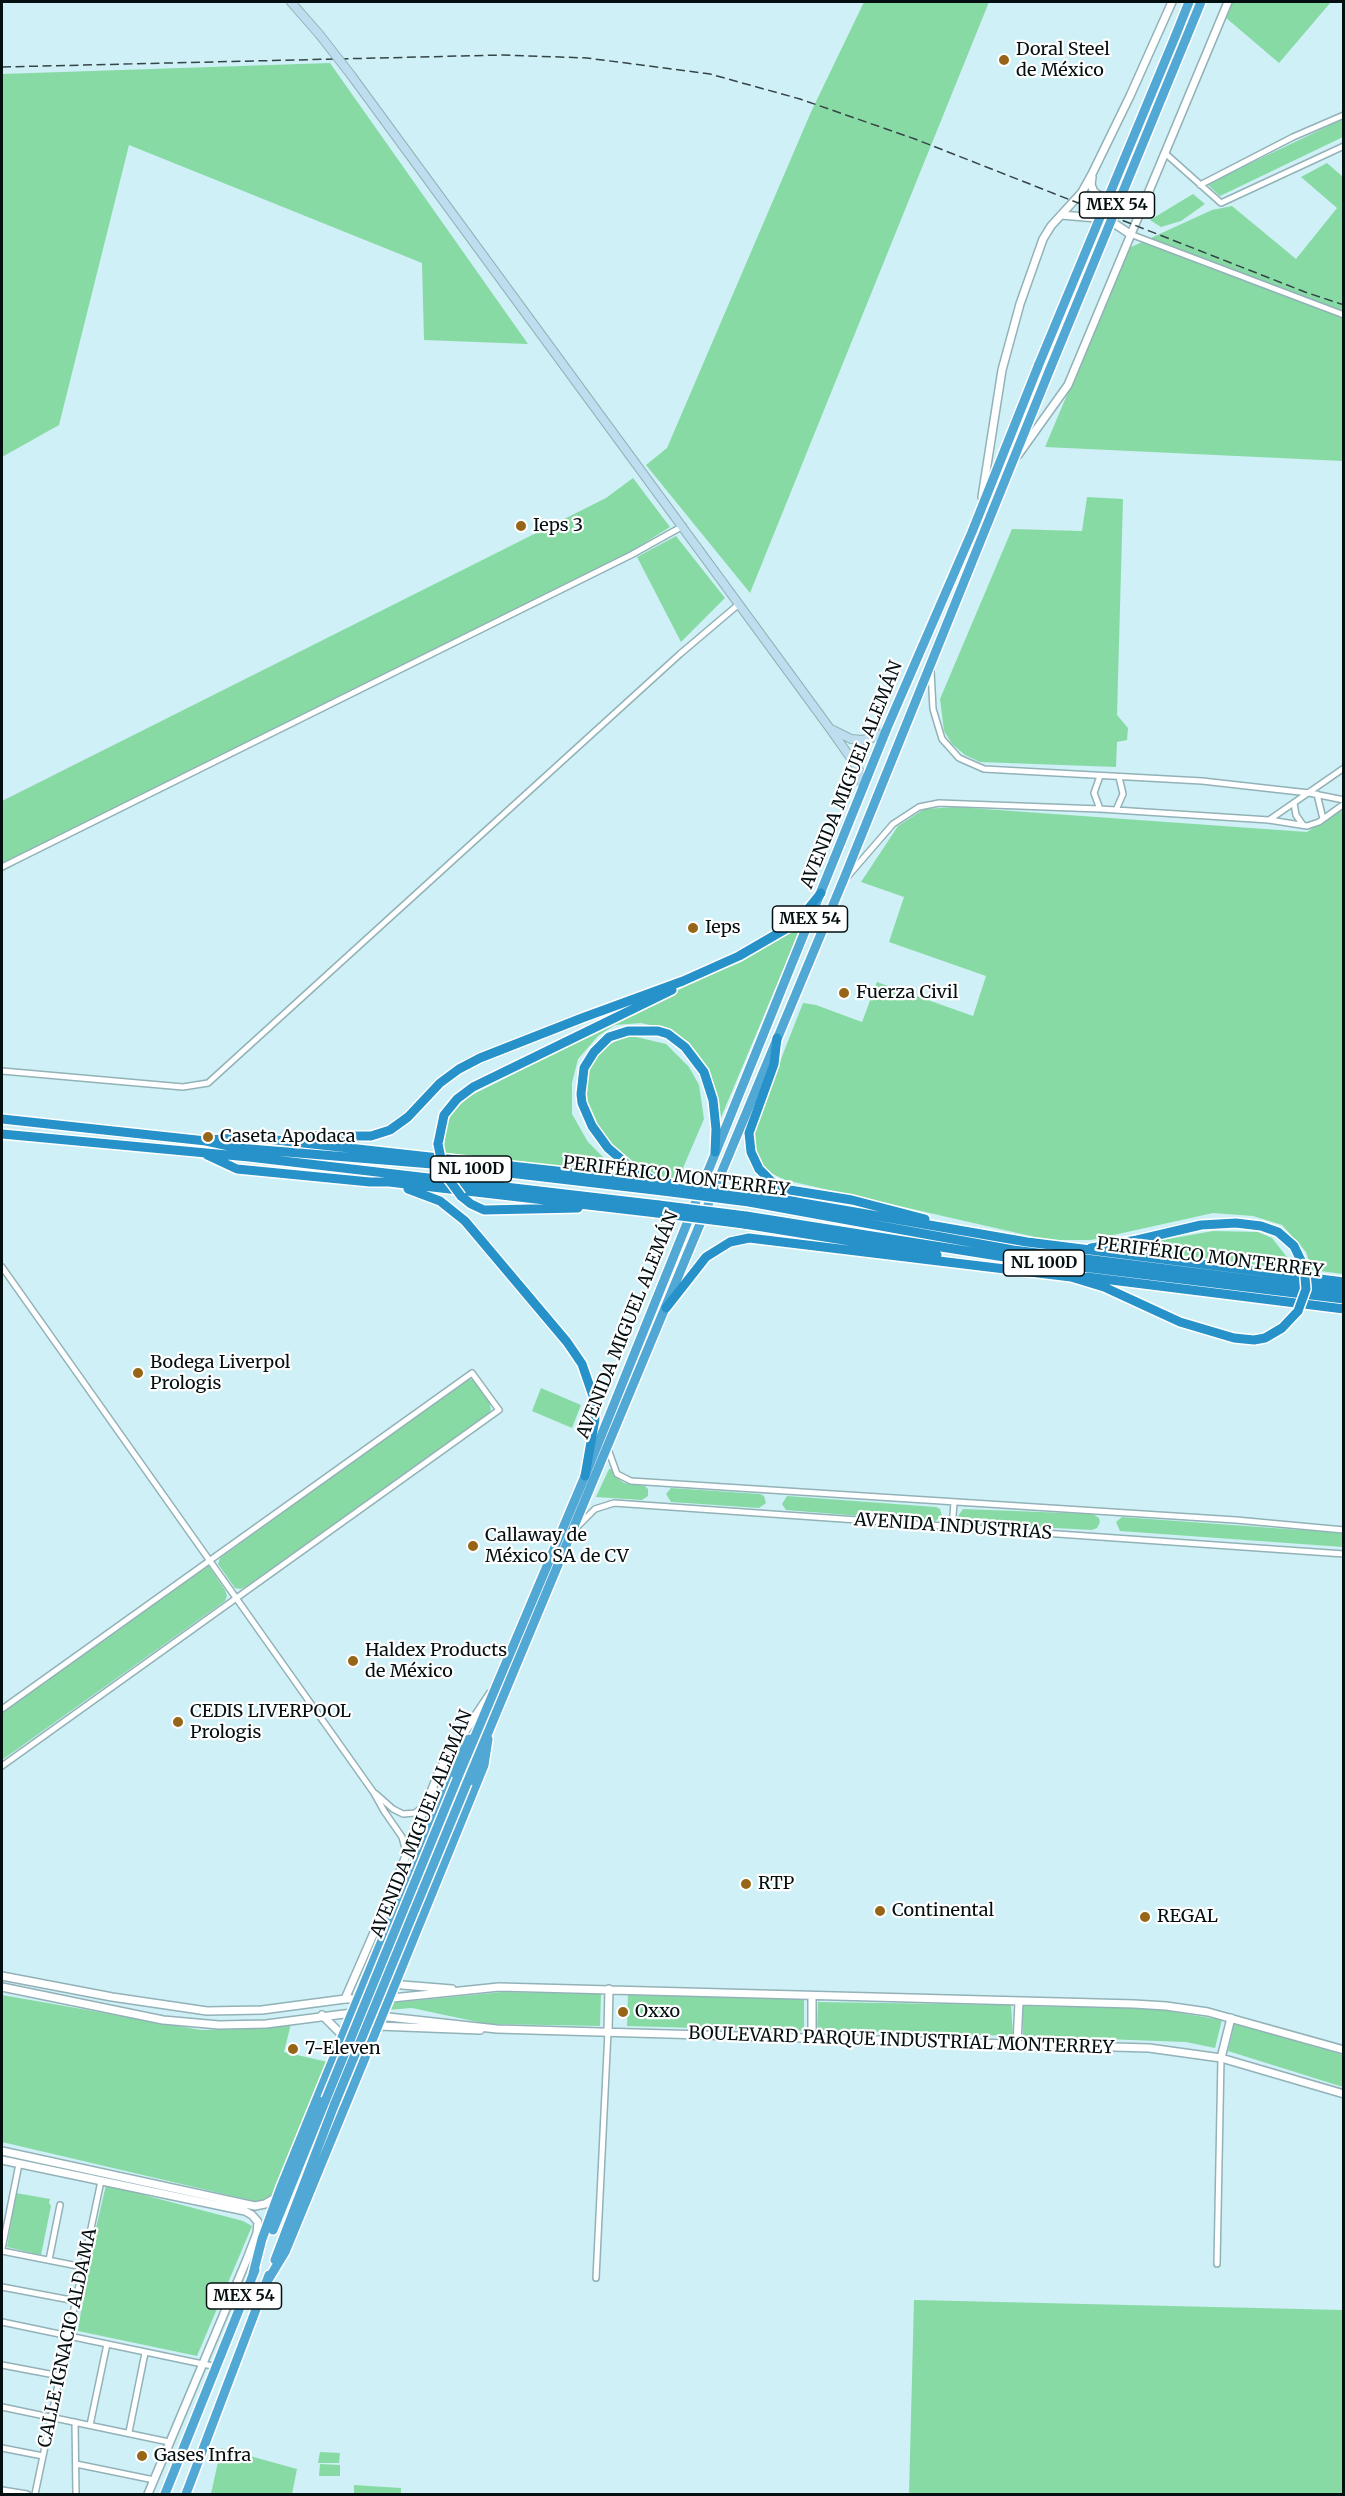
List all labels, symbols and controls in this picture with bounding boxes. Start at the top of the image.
place label: Doral Steel de México [1016,39,1110,82]
marker: Doral Steel de México [997,53,1011,67]
road number: MEX 54 [1080,192,1154,218]
place label: Ieps 3 [533,515,583,537]
marker: Ieps 3 [514,519,528,533]
street label: AVENIDA MIGUEL ALEMÁN [796,658,908,892]
road number: MEX 54 [772,906,848,932]
place label: Ieps [705,917,741,939]
marker: Ieps [686,921,700,935]
place label: Fuerza Civil [856,982,958,1004]
marker: Fuerza Civil [837,986,851,1000]
place label: Caseta Apodaca [220,1126,355,1148]
marker: Caseta Apodaca [201,1130,215,1144]
street label: PERIFÉRICO MONTERREY [561,1152,791,1202]
road number: NL 100D [430,1156,512,1182]
street label: AVENIDA MIGUEL ALEMÁN [572,1208,684,1442]
street label: PERIFÉRICO MONTERREY [1095,1233,1325,1283]
road number: NL 100D [1004,1250,1084,1276]
place label: Bodega Liverpol Prologis [150,1352,290,1394]
marker: Bodega Liverpol Prologis [131,1366,145,1380]
street label: AVENIDA INDUSTRIAS [853,1509,1053,1545]
place label: Callaway de México SA de CV [485,1525,629,1568]
marker: Callaway de México SA de CV [466,1539,480,1553]
place label: Haldex Products de México [365,1640,507,1682]
marker: Haldex Products de México [346,1654,360,1668]
place label: CEDIS LIVERPOOL Prologis [190,1701,351,1744]
street label: AVENIDA MIGUEL ALEMÁN [366,1707,478,1941]
marker: CEDIS LIVERPOOL Prologis [171,1715,185,1729]
place label: RTP [758,1873,794,1895]
marker: RTP [739,1877,753,1891]
place label: Continental [892,1900,994,1922]
marker: Continental [873,1904,887,1918]
place label: REGAL [1157,1906,1218,1928]
marker: REGAL [1138,1910,1152,1924]
place label: Oxxo [635,2001,680,2023]
marker: Oxxo [616,2005,630,2019]
street label: BOULEVARD PARQUE INDUSTRIAL MONTERREY [688,2023,1114,2059]
place label: 7-Eleven [305,2038,381,2060]
marker: 7-Eleven [286,2042,300,2056]
street label: CALLE IGNACIO ALDAMA [34,2226,102,2450]
road number: MEX 54 [206,2283,282,2309]
place label: Gases Infra [154,2445,251,2467]
marker: Gases Infra [135,2449,149,2463]

